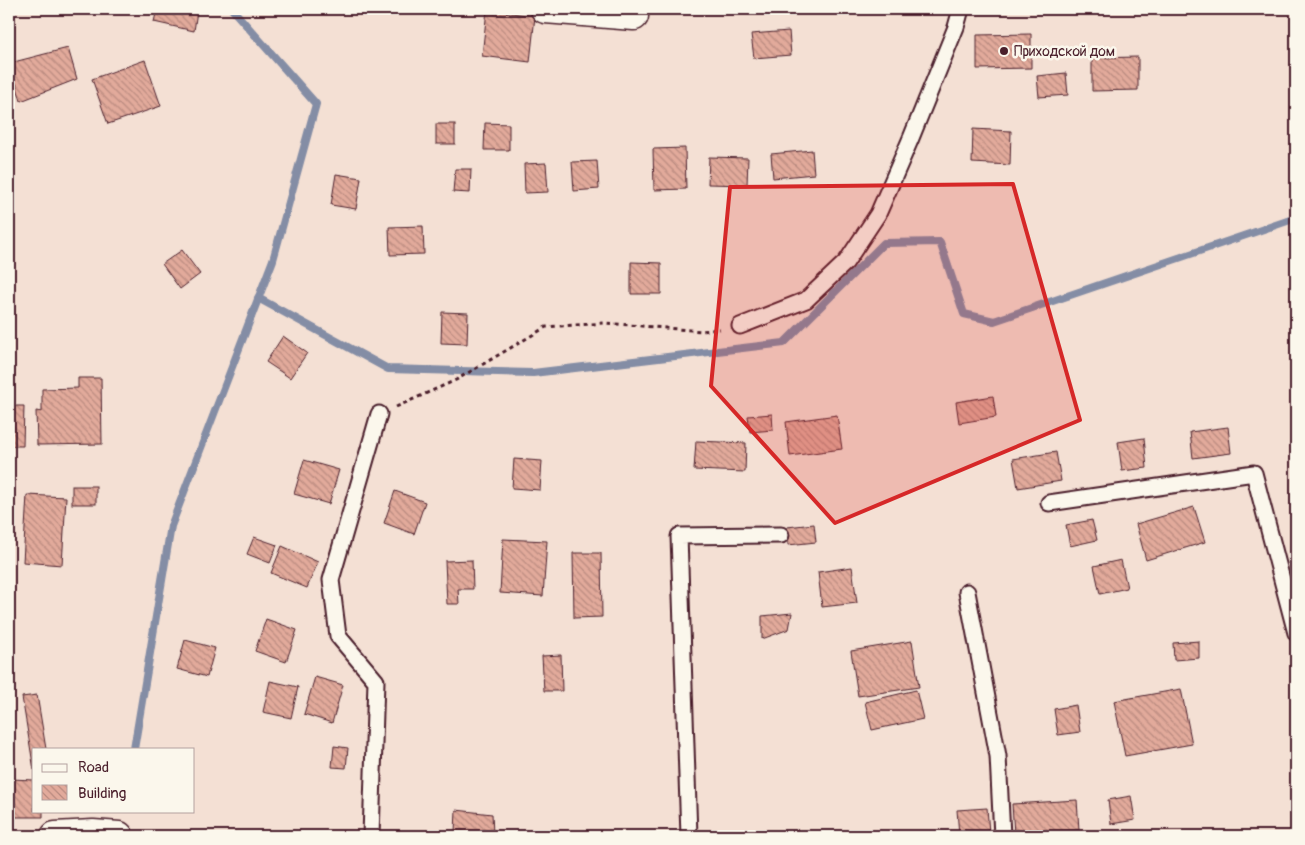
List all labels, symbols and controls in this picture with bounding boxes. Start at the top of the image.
place label: Приходской дом [1014,43,1115,60]
marker: Приходской дом [998,45,1010,57]
legend [32,748,195,812]
text: Road [78,758,109,777]
text: Building [78,784,126,803]

